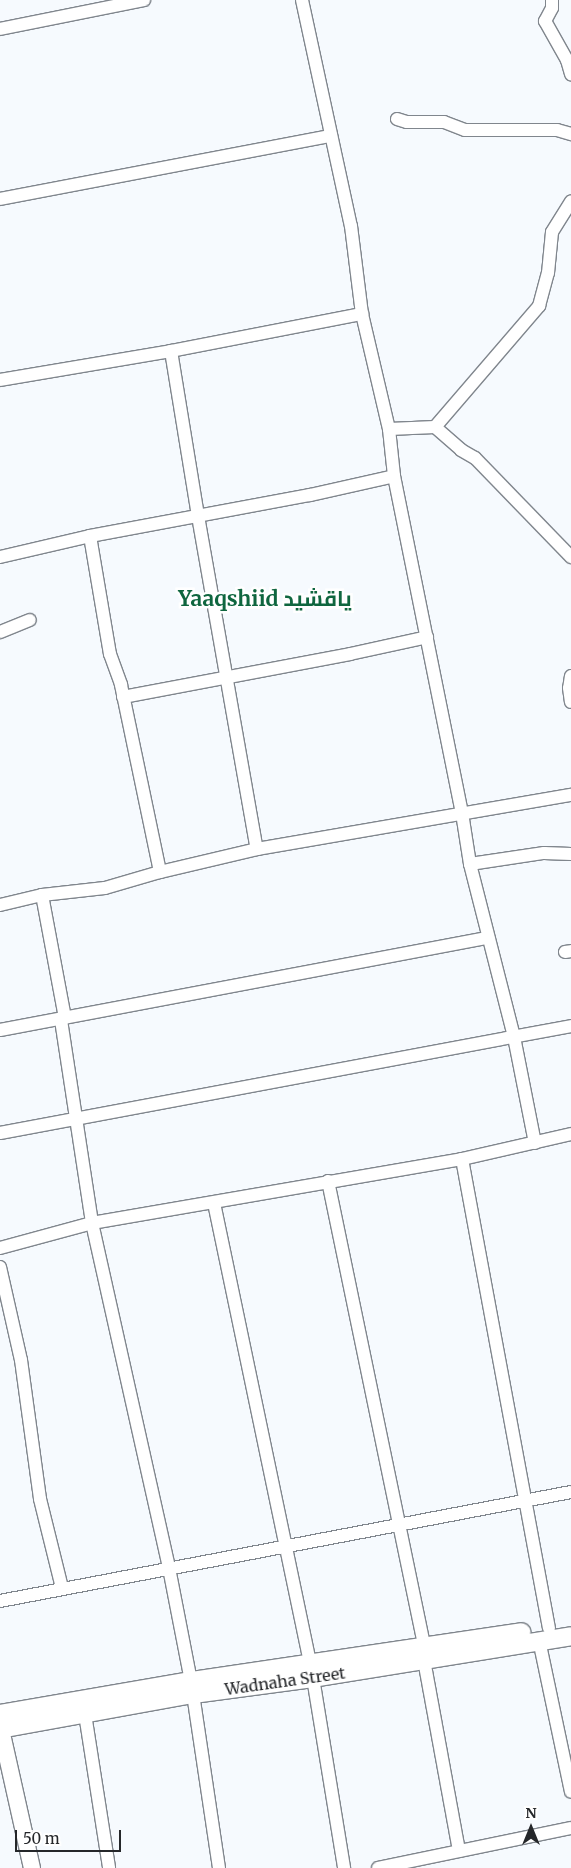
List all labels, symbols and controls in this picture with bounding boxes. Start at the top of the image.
district label: Yaaqshiid ياقشيد [178,586,352,612]
street label: Wadnaha Street [223,1663,347,1699]
north arrow [506,1803,556,1853]
text: N [525,1804,537,1822]
scale bar [18,1820,124,1852]
text: 50 m [23,1829,60,1848]

